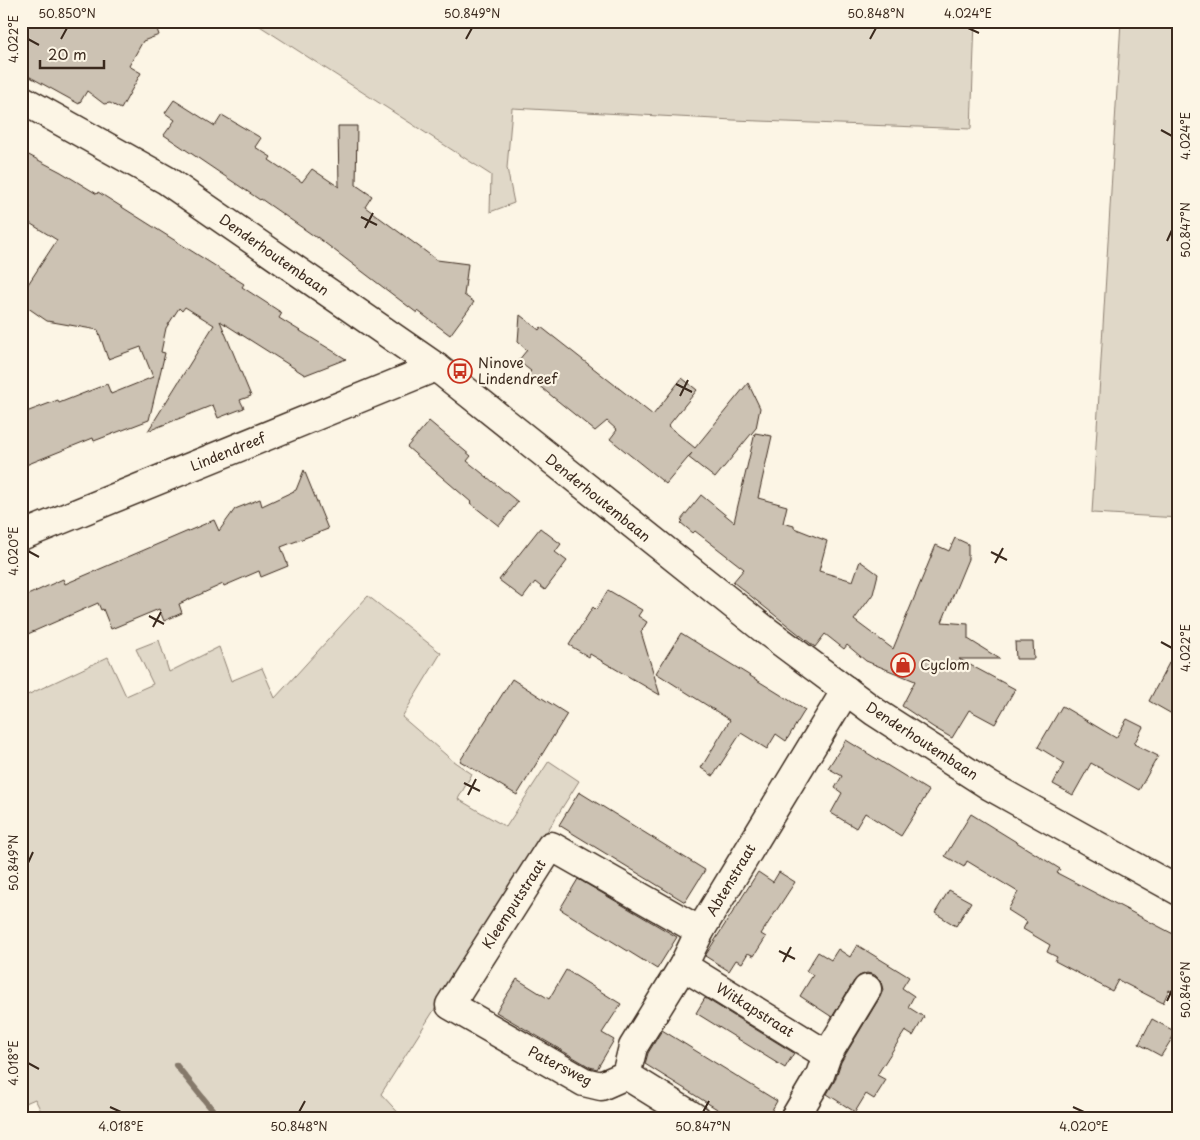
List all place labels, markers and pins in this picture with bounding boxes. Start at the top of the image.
place label: Ninove Lindendreef [478,352,559,389]
bus stop icon: Ninove Lindendreef [447,358,473,384]
shop icon: Cyclom [890,652,916,678]
place label: Cyclom [920,654,970,675]

